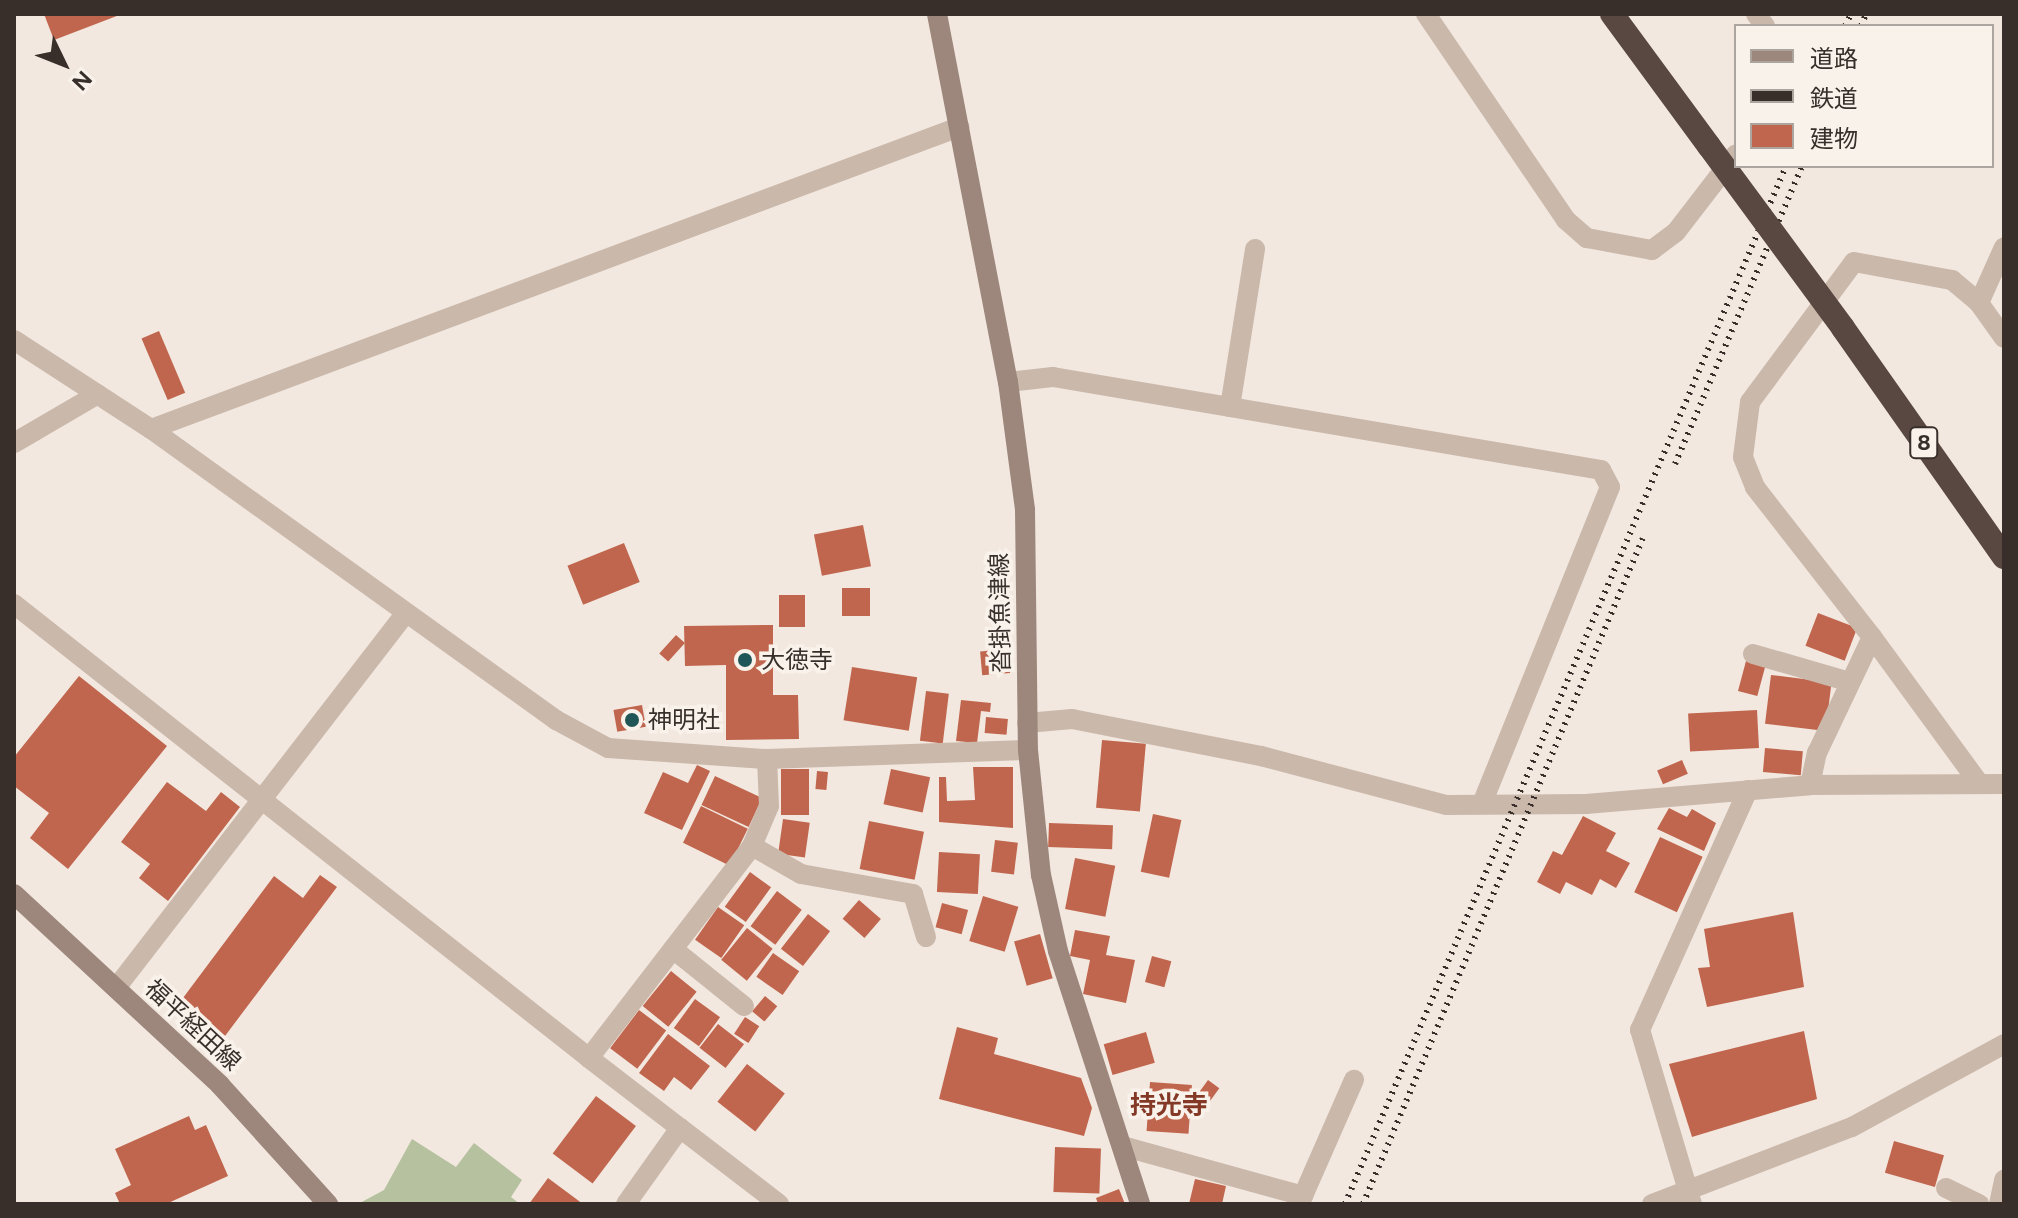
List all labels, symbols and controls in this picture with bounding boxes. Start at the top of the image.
north arrow [24,24,104,104]
legend [1734,24,1994,168]
text: 道路 [1810,44,1858,73]
text: N [66,65,98,96]
text: 鉄道 [1810,84,1858,113]
text: 建物 [1810,124,1858,153]
road number: 8 [1908,425,1940,461]
street label: 沓掛魚津線 [985,553,1015,673]
place label: 大徳寺 [761,646,833,674]
marker: 大徳寺 [736,651,754,669]
place label: 神明社 [648,706,720,734]
marker: 神明社 [623,711,641,729]
street label: 福平経田線 [139,974,247,1076]
district label: 持光寺 [1130,1090,1208,1122]

